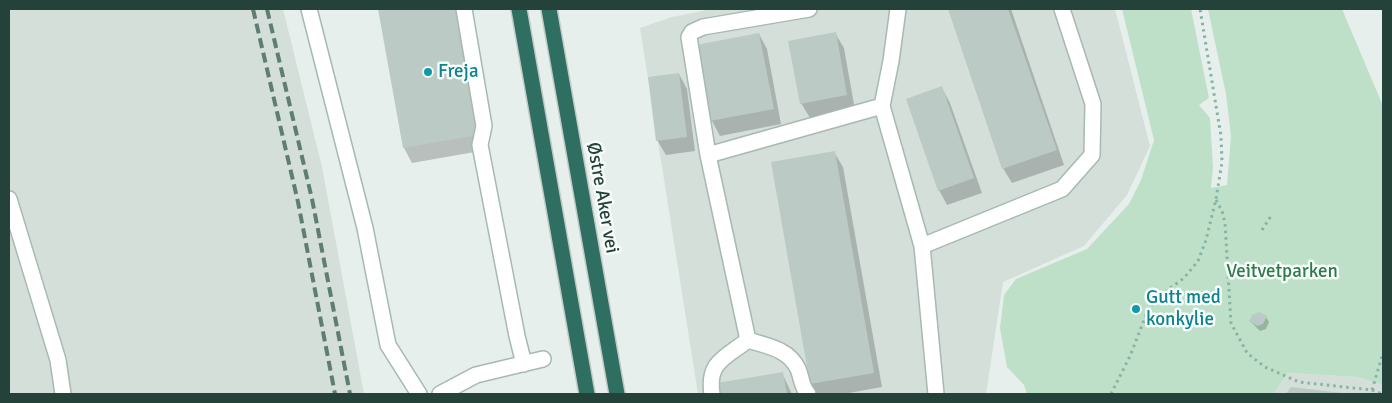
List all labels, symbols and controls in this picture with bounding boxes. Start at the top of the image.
place label: Freja [438,61,479,83]
marker: Freja [422,66,434,78]
street label: Østre Aker vei [581,141,623,255]
park label: Veitvetparken [1226,261,1338,283]
place label: Gutt med konkylie [1146,287,1221,331]
marker: Gutt med konkylie [1130,303,1142,315]

